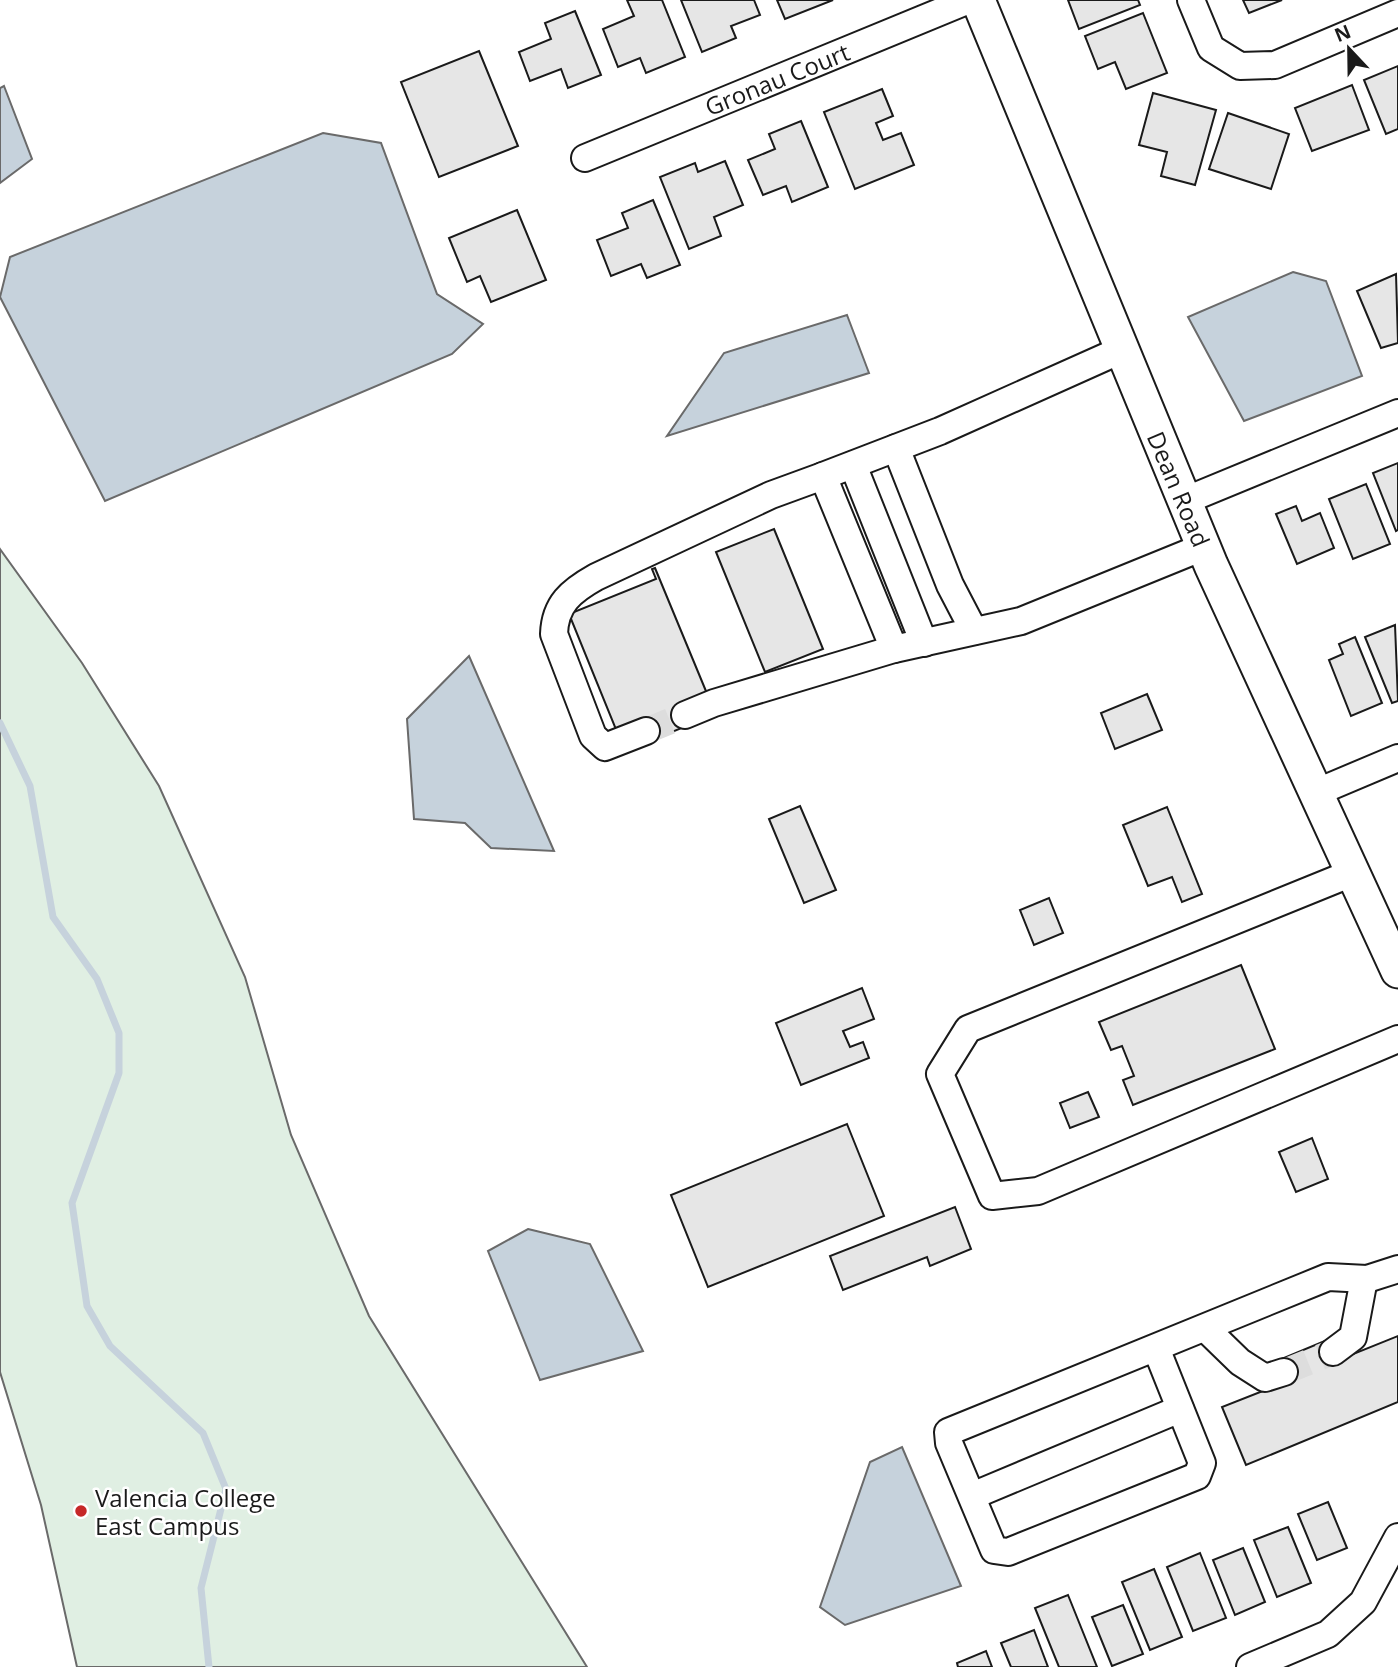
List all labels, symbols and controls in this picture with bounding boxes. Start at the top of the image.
north arrow [1314,14,1384,84]
text: N [1331,18,1355,48]
street label: Gronau Court [700,35,854,123]
street label: Dean Road [1140,426,1218,552]
place label: Valencia College East Campus [95,1481,276,1542]
marker: Valencia College East Campus [73,1503,89,1519]

